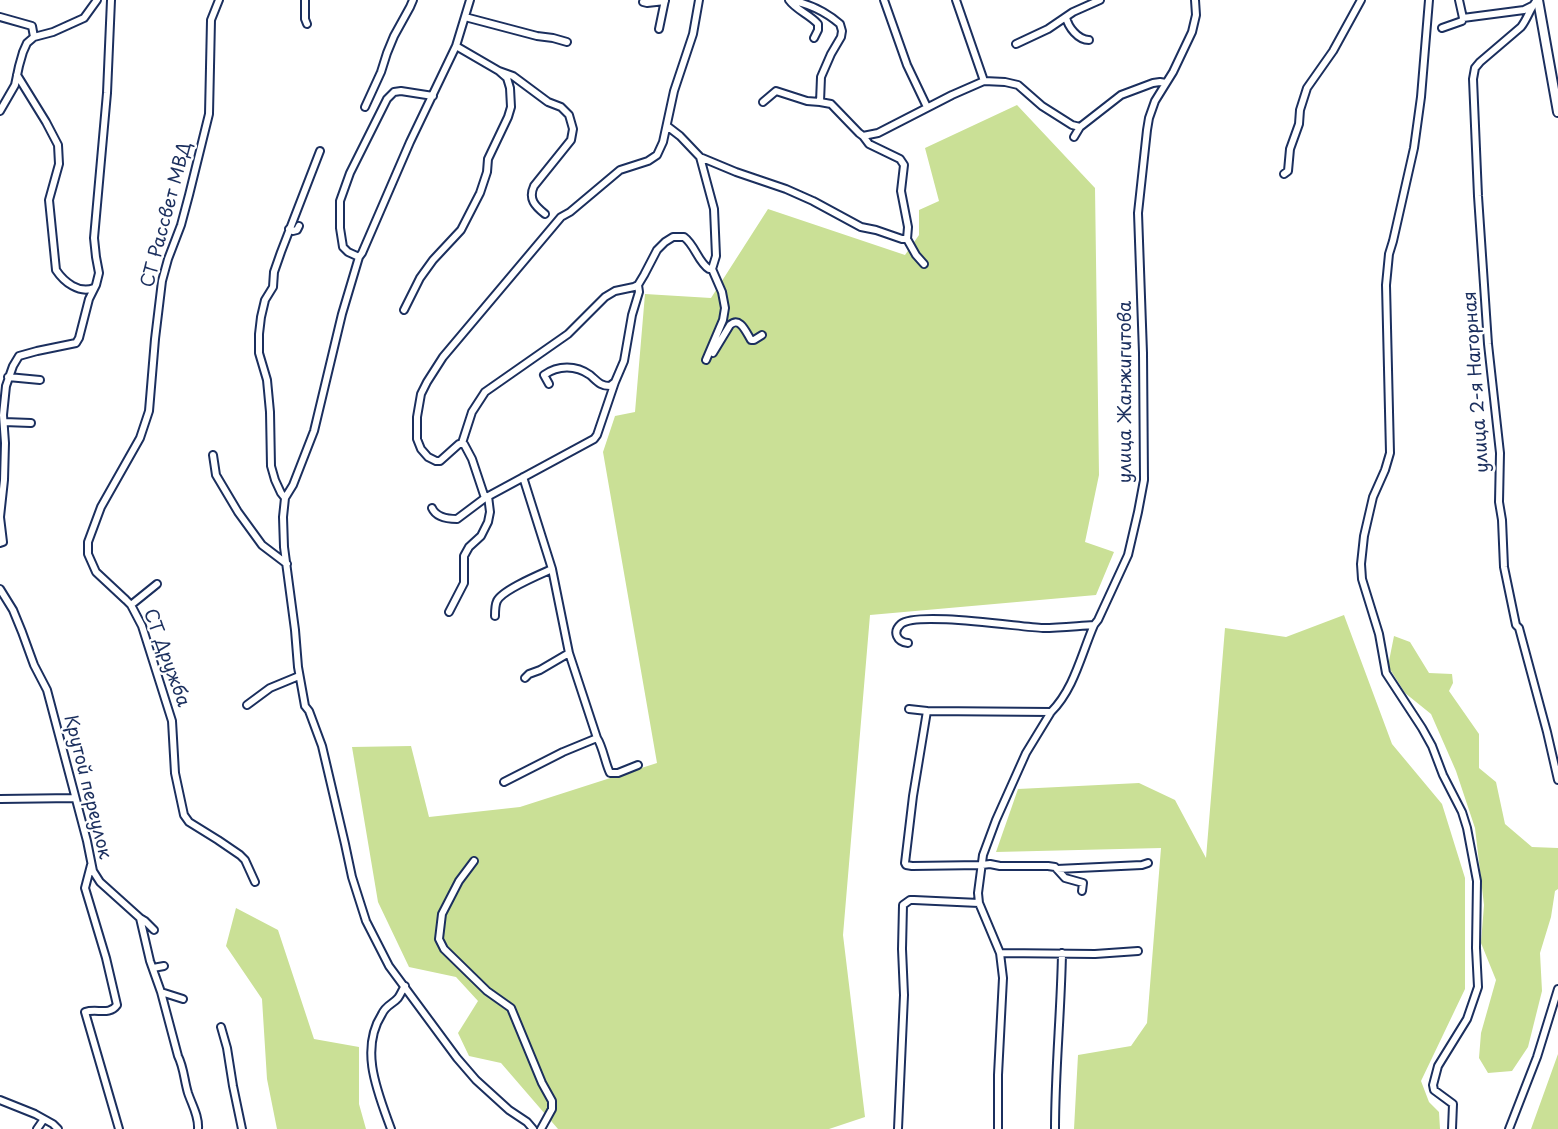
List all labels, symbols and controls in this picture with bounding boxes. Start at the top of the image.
street label: СТ Рассвет МВД [137,140,197,290]
street label: улица 2-я Нагорная [1460,290,1494,474]
street label: улица Жанжигитова [1115,301,1137,483]
street label: СТ Дружба [138,606,194,710]
street label: Крутой переулок [59,713,115,861]

